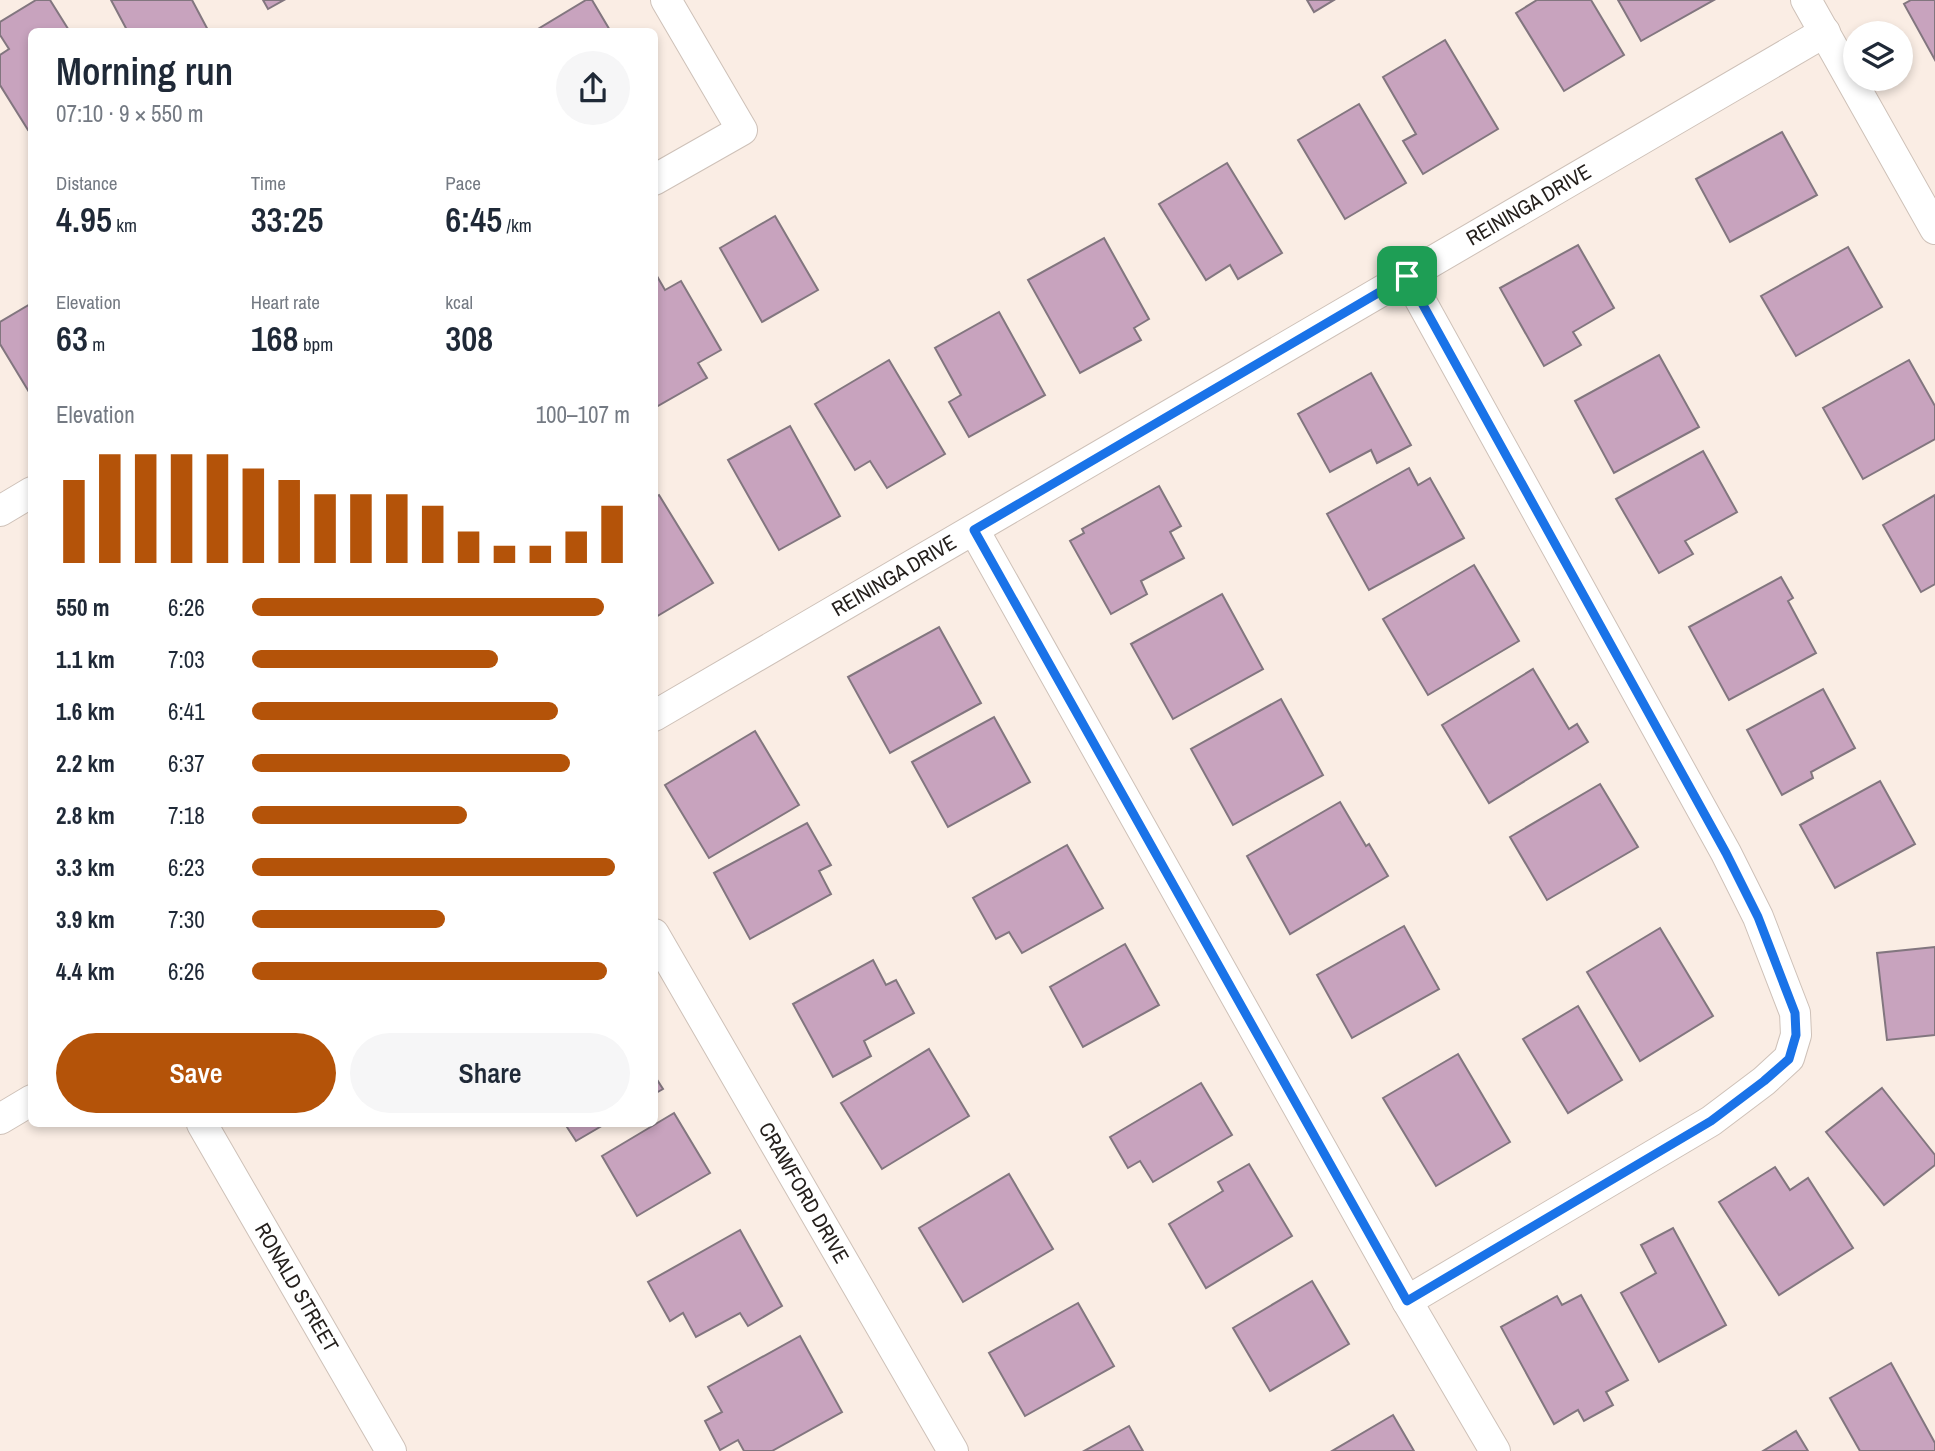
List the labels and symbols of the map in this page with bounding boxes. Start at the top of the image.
street label: REININGA DRIVE [1461,157,1596,252]
pin [1377,246,1437,306]
street label: REININGA DRIVE [826,528,961,623]
street label: CRAWFORD DRIVE [752,1117,856,1268]
street label: RONALD STREET [248,1218,346,1358]

